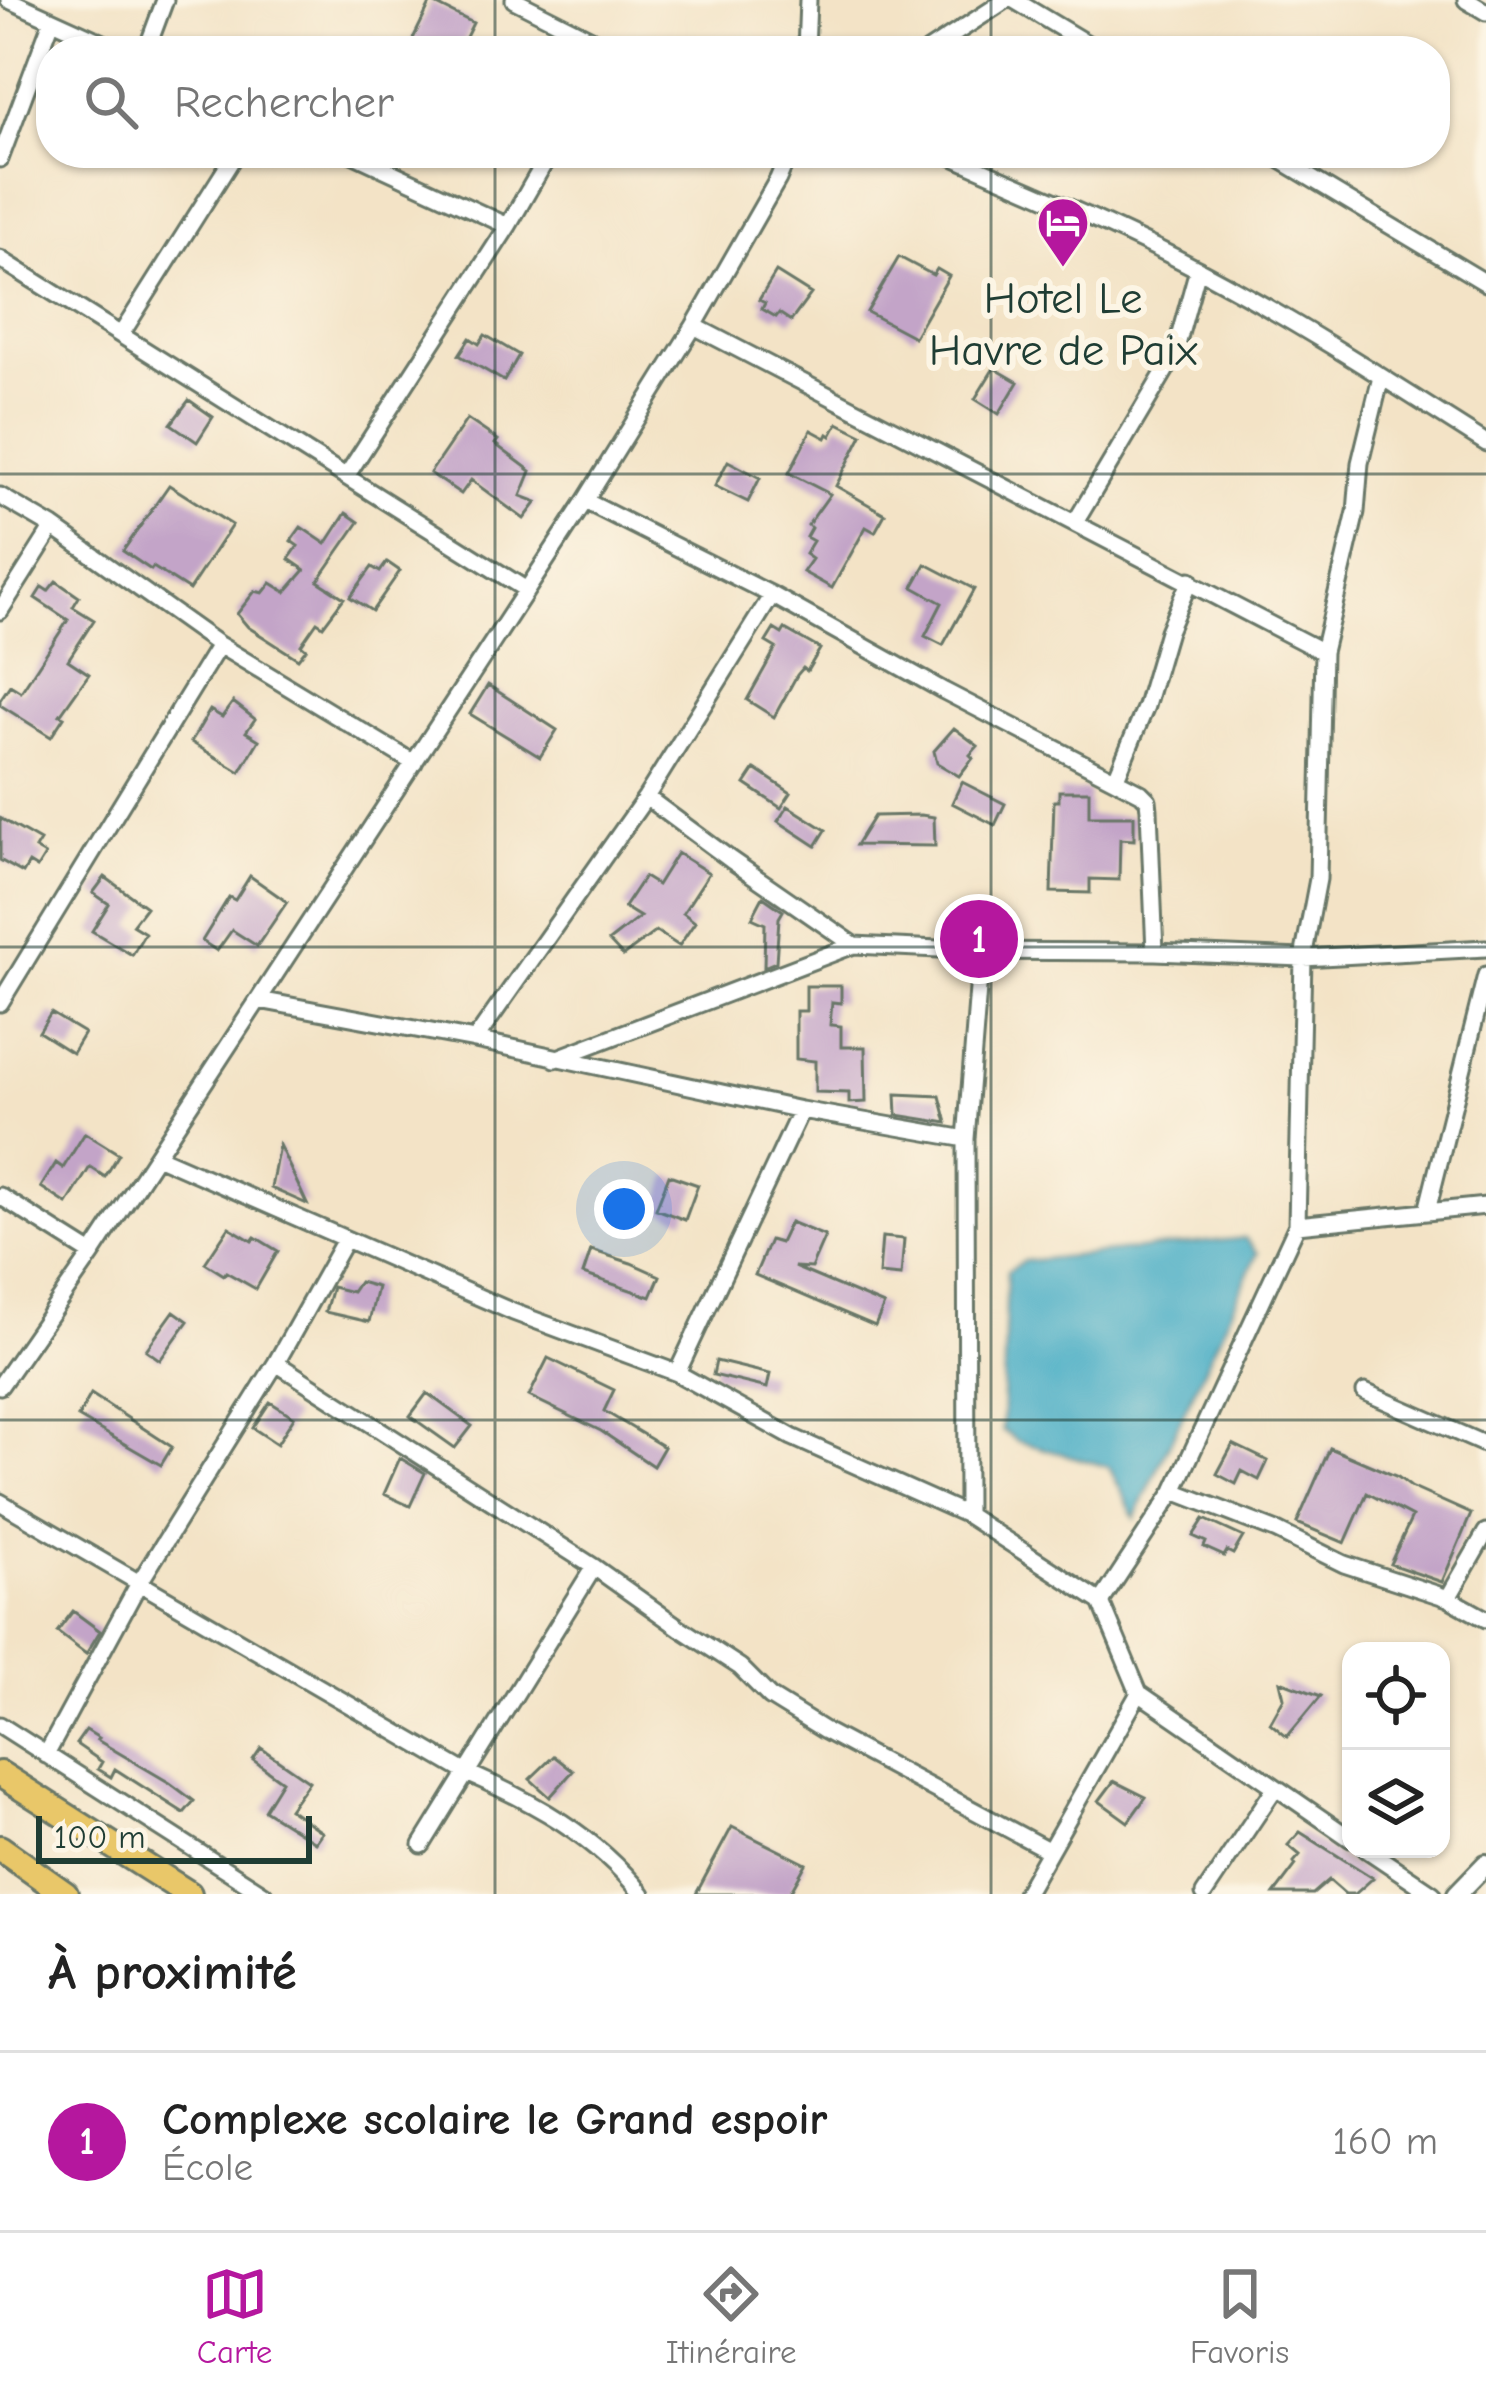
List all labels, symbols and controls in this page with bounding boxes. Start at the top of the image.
search box [36,36,1450,168]
icon: search [78,69,144,135]
text: Rechercher [174,76,394,128]
hotel icon: Hotel Le Havre de Paix [1035,195,1091,269]
place label: Hotel Le Havre de Paix [929,272,1198,376]
pin: 1 [940,894,1018,984]
your location [594,1179,654,1239]
map controls [1342,1642,1450,1858]
button: locate [1342,1642,1450,1750]
button: layers [1342,1750,1450,1858]
scale bar [36,1810,312,1863]
text: 100 m [54,1818,146,1856]
text: À proximité [48,1943,297,2002]
text: Complexe scolaire le Grand espoir [162,2093,828,2145]
text: 1 [79,2119,95,2164]
text: 160 m [1332,2119,1438,2164]
text: École [162,2145,253,2190]
tab: Carte [197,2261,272,2371]
tab: Itinéraire [666,2261,796,2371]
tab: Favoris [1190,2261,1289,2371]

